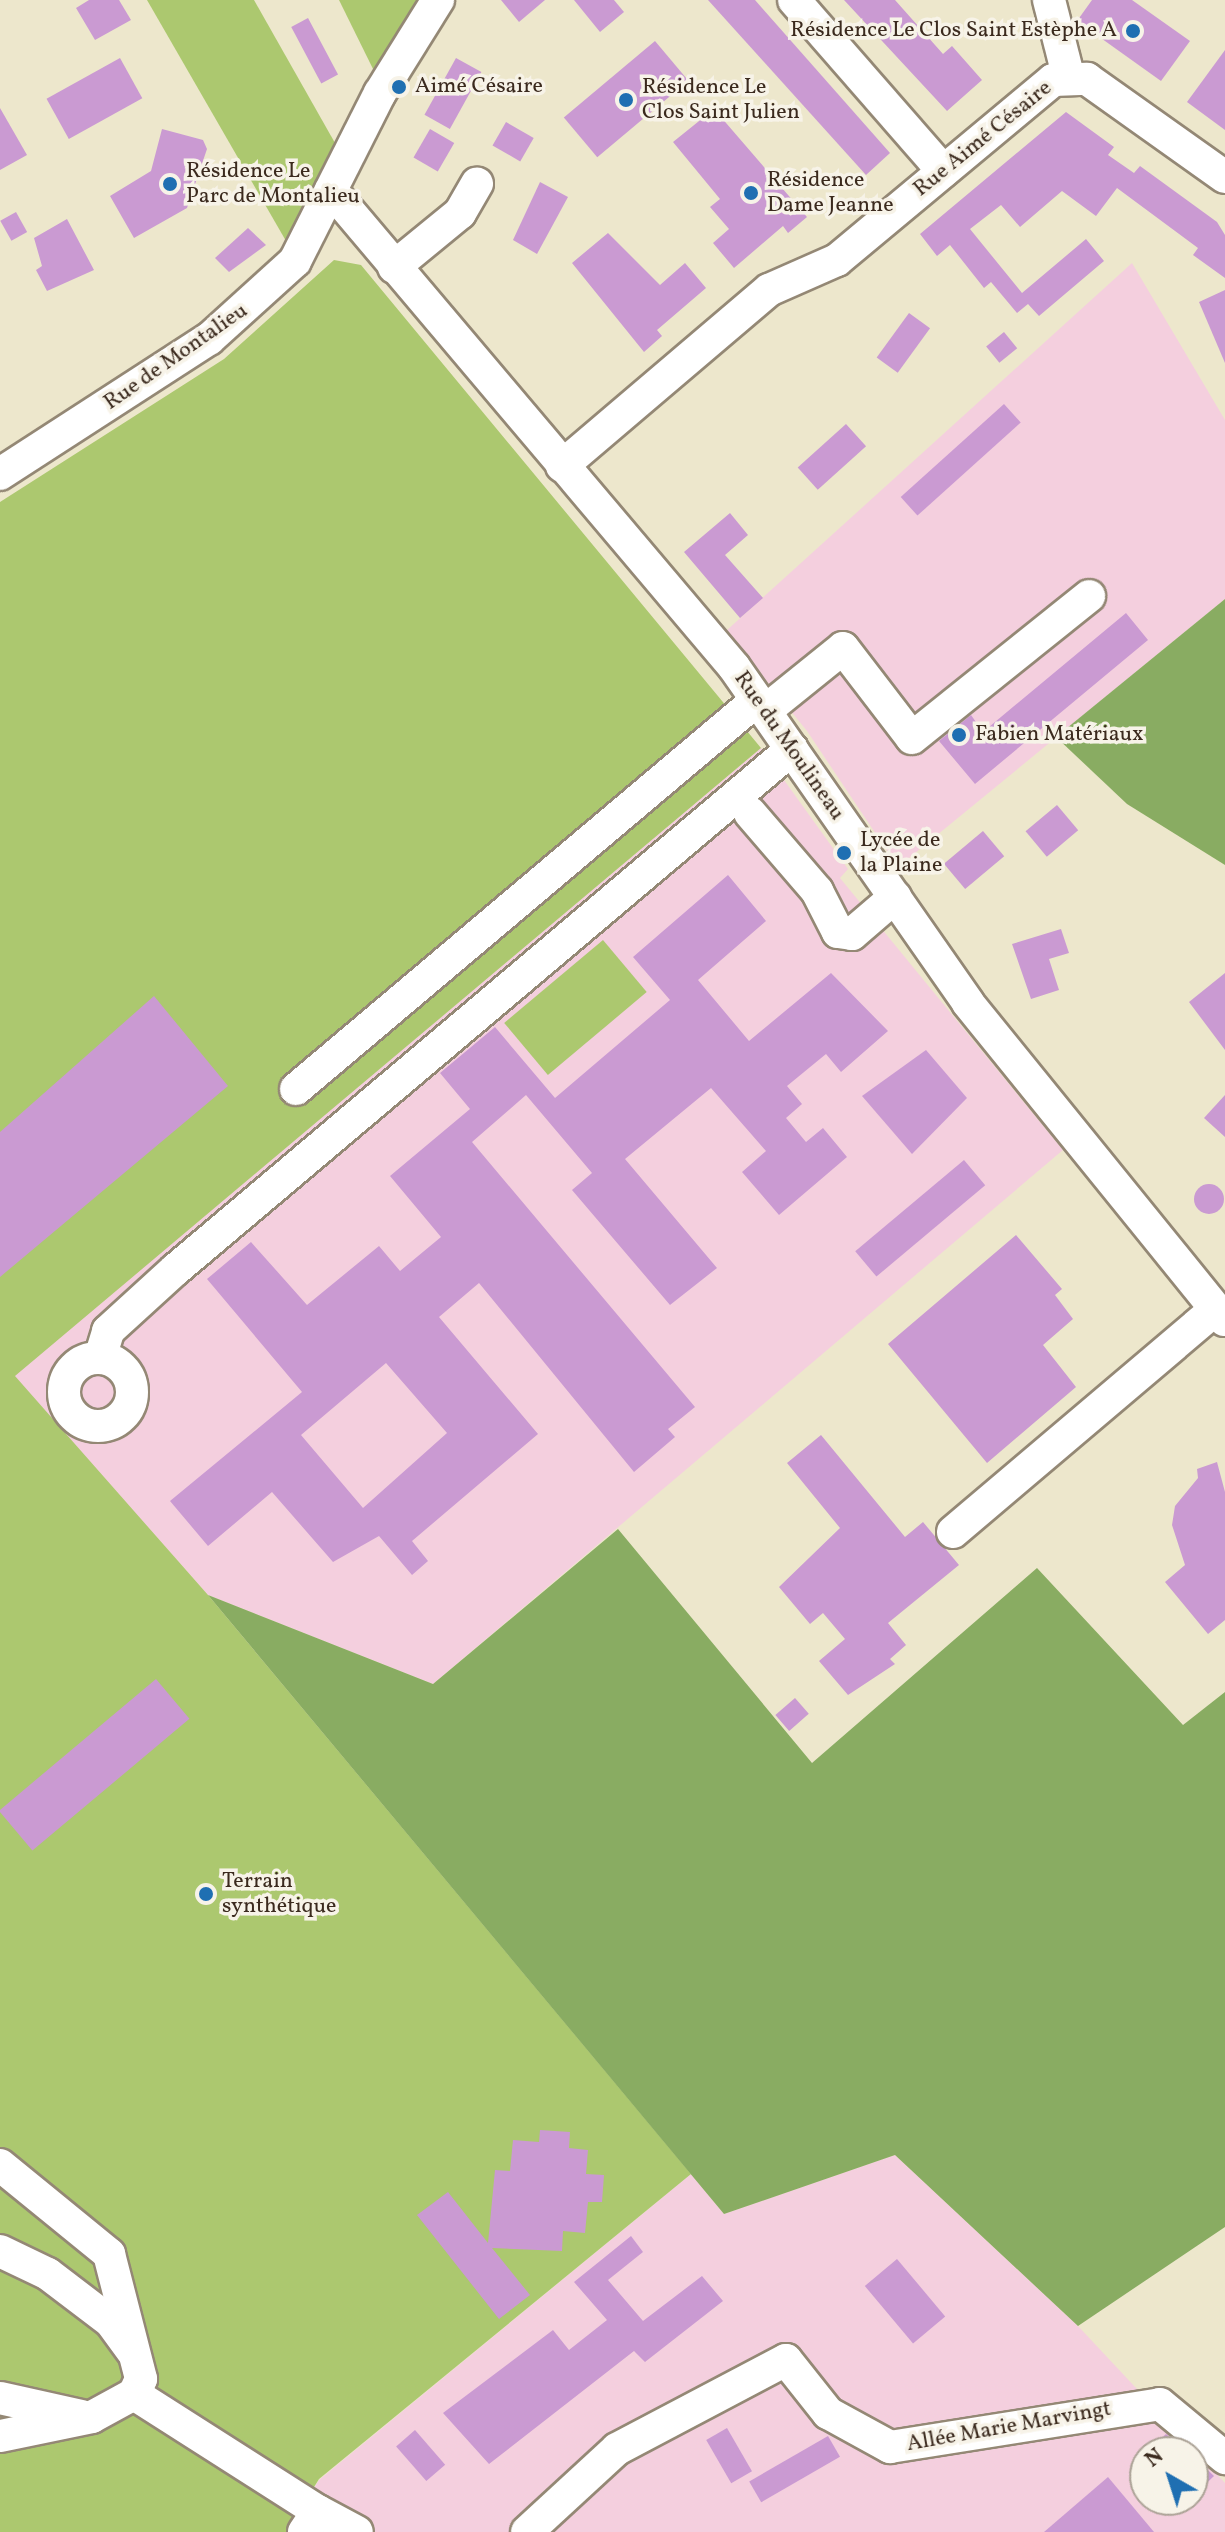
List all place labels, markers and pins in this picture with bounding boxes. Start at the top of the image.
place label: Résidence Le Clos Saint Estèphe A [790,18,1117,44]
marker: Résidence Le Clos Saint Estèphe A [1124,22,1142,40]
place label: Aimé Césaire [415,74,543,100]
place label: Résidence Le Clos Saint Julien [642,74,800,126]
marker: Aimé Césaire [390,78,408,96]
marker: Résidence Le Clos Saint Julien [617,91,635,109]
place label: Résidence Le Parc de Montalieu [186,158,360,210]
place label: Résidence Dame Jeanne [767,167,894,218]
marker: Résidence Le Parc de Montalieu [161,175,179,193]
marker: Résidence Dame Jeanne [742,184,760,202]
place label: Fabien Matériaux [975,722,1144,748]
marker: Fabien Matériaux [950,726,968,744]
place label: Lycée de la Plaine [860,827,942,878]
marker: Lycée de la Plaine [835,844,853,862]
place label: Terrain synthétique [222,1868,336,1920]
marker: Terrain synthétique [197,1885,215,1903]

